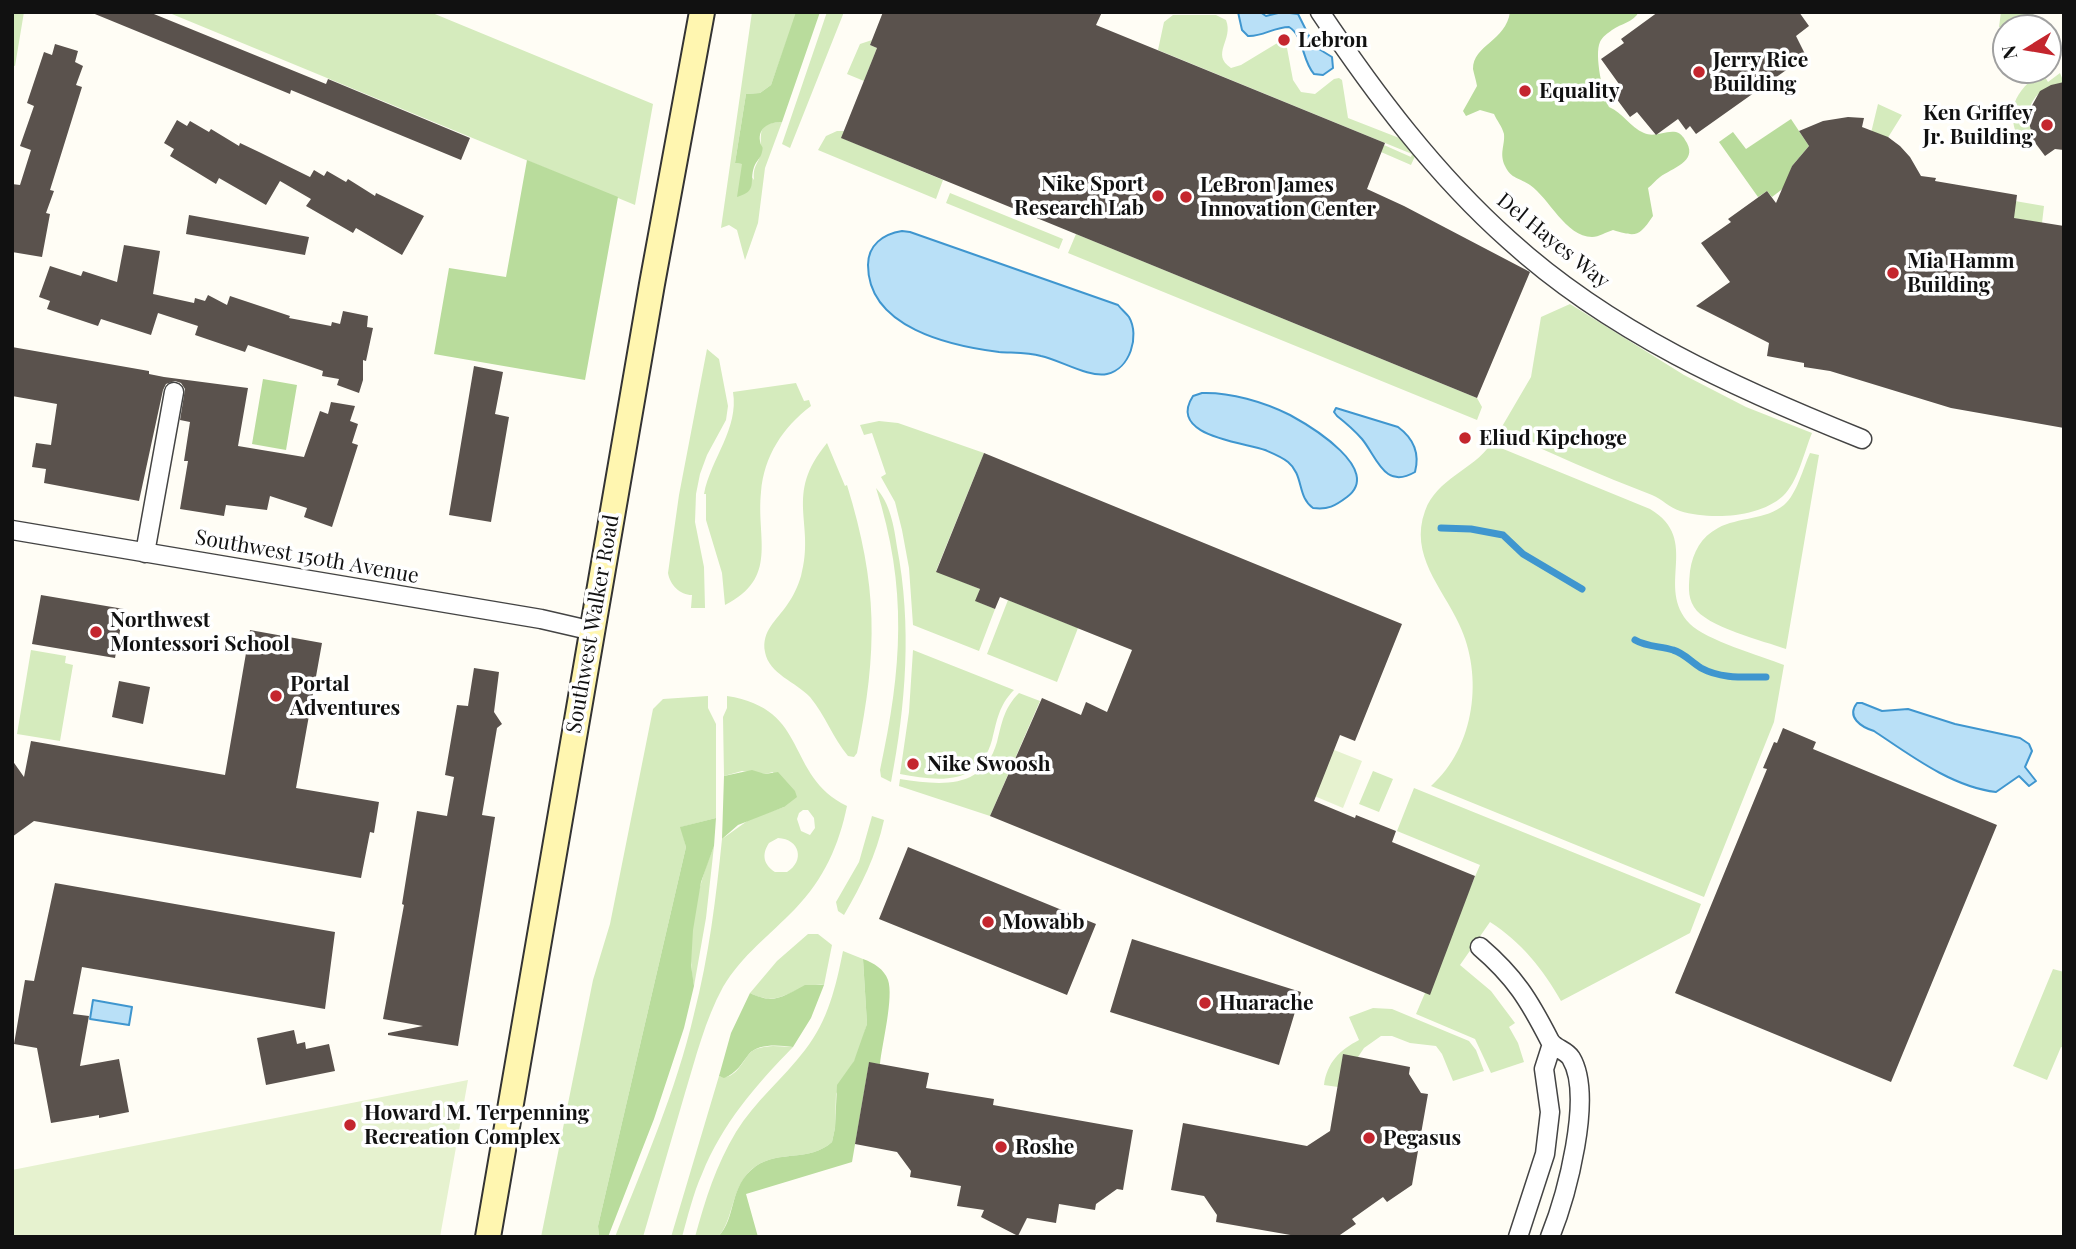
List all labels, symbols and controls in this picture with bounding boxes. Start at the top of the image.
north arrow [1992,14,2062,84]
place label: Lebron [1298,27,1368,53]
marker: Lebron [1276,32,1292,48]
text: N [1994,43,2022,62]
place label: Jerry Rice Building [1713,47,1808,97]
marker: Jerry Rice Building [1691,64,1707,80]
place label: Equality [1539,78,1620,104]
marker: Equality [1517,83,1533,99]
place label: Ken Griffey Jr. Building [1923,100,2033,150]
marker: Ken Griffey Jr. Building [2039,117,2055,133]
place label: Nike Sport Research Lab [1014,171,1144,221]
place label: LeBron James Innovation Center [1200,172,1376,222]
marker: Nike Sport Research Lab [1150,188,1166,204]
street label: Del Hayes Way [1492,188,1614,294]
marker: LeBron James Innovation Center [1178,189,1194,205]
place label: Mia Hamm Building [1907,248,2014,298]
marker: Mia Hamm Building [1885,265,1901,281]
place label: Eliud Kipchoge [1479,425,1627,451]
marker: Eliud Kipchoge [1457,430,1473,446]
street label: Southwest Walker Road [561,513,625,735]
street label: Southwest 150th Avenue [193,525,421,589]
place label: Northwest Montessori School [110,607,290,657]
marker: Northwest Montessori School [88,624,104,640]
place label: Portal Adventures [290,671,400,721]
marker: Portal Adventures [268,688,284,704]
place label: Nike Swoosh [927,751,1050,777]
marker: Nike Swoosh [905,756,921,772]
place label: Mowabb [1002,909,1084,935]
marker: Mowabb [980,914,996,930]
place label: Huarache [1219,990,1314,1016]
marker: Huarache [1197,995,1213,1011]
place label: Howard M. Terpenning Recreation Complex [364,1100,589,1150]
marker: Howard M. Terpenning Recreation Complex [342,1117,358,1133]
place label: Pegasus [1383,1125,1461,1151]
marker: Pegasus [1361,1130,1377,1146]
place label: Roshe [1015,1134,1074,1160]
marker: Roshe [993,1139,1009,1155]

